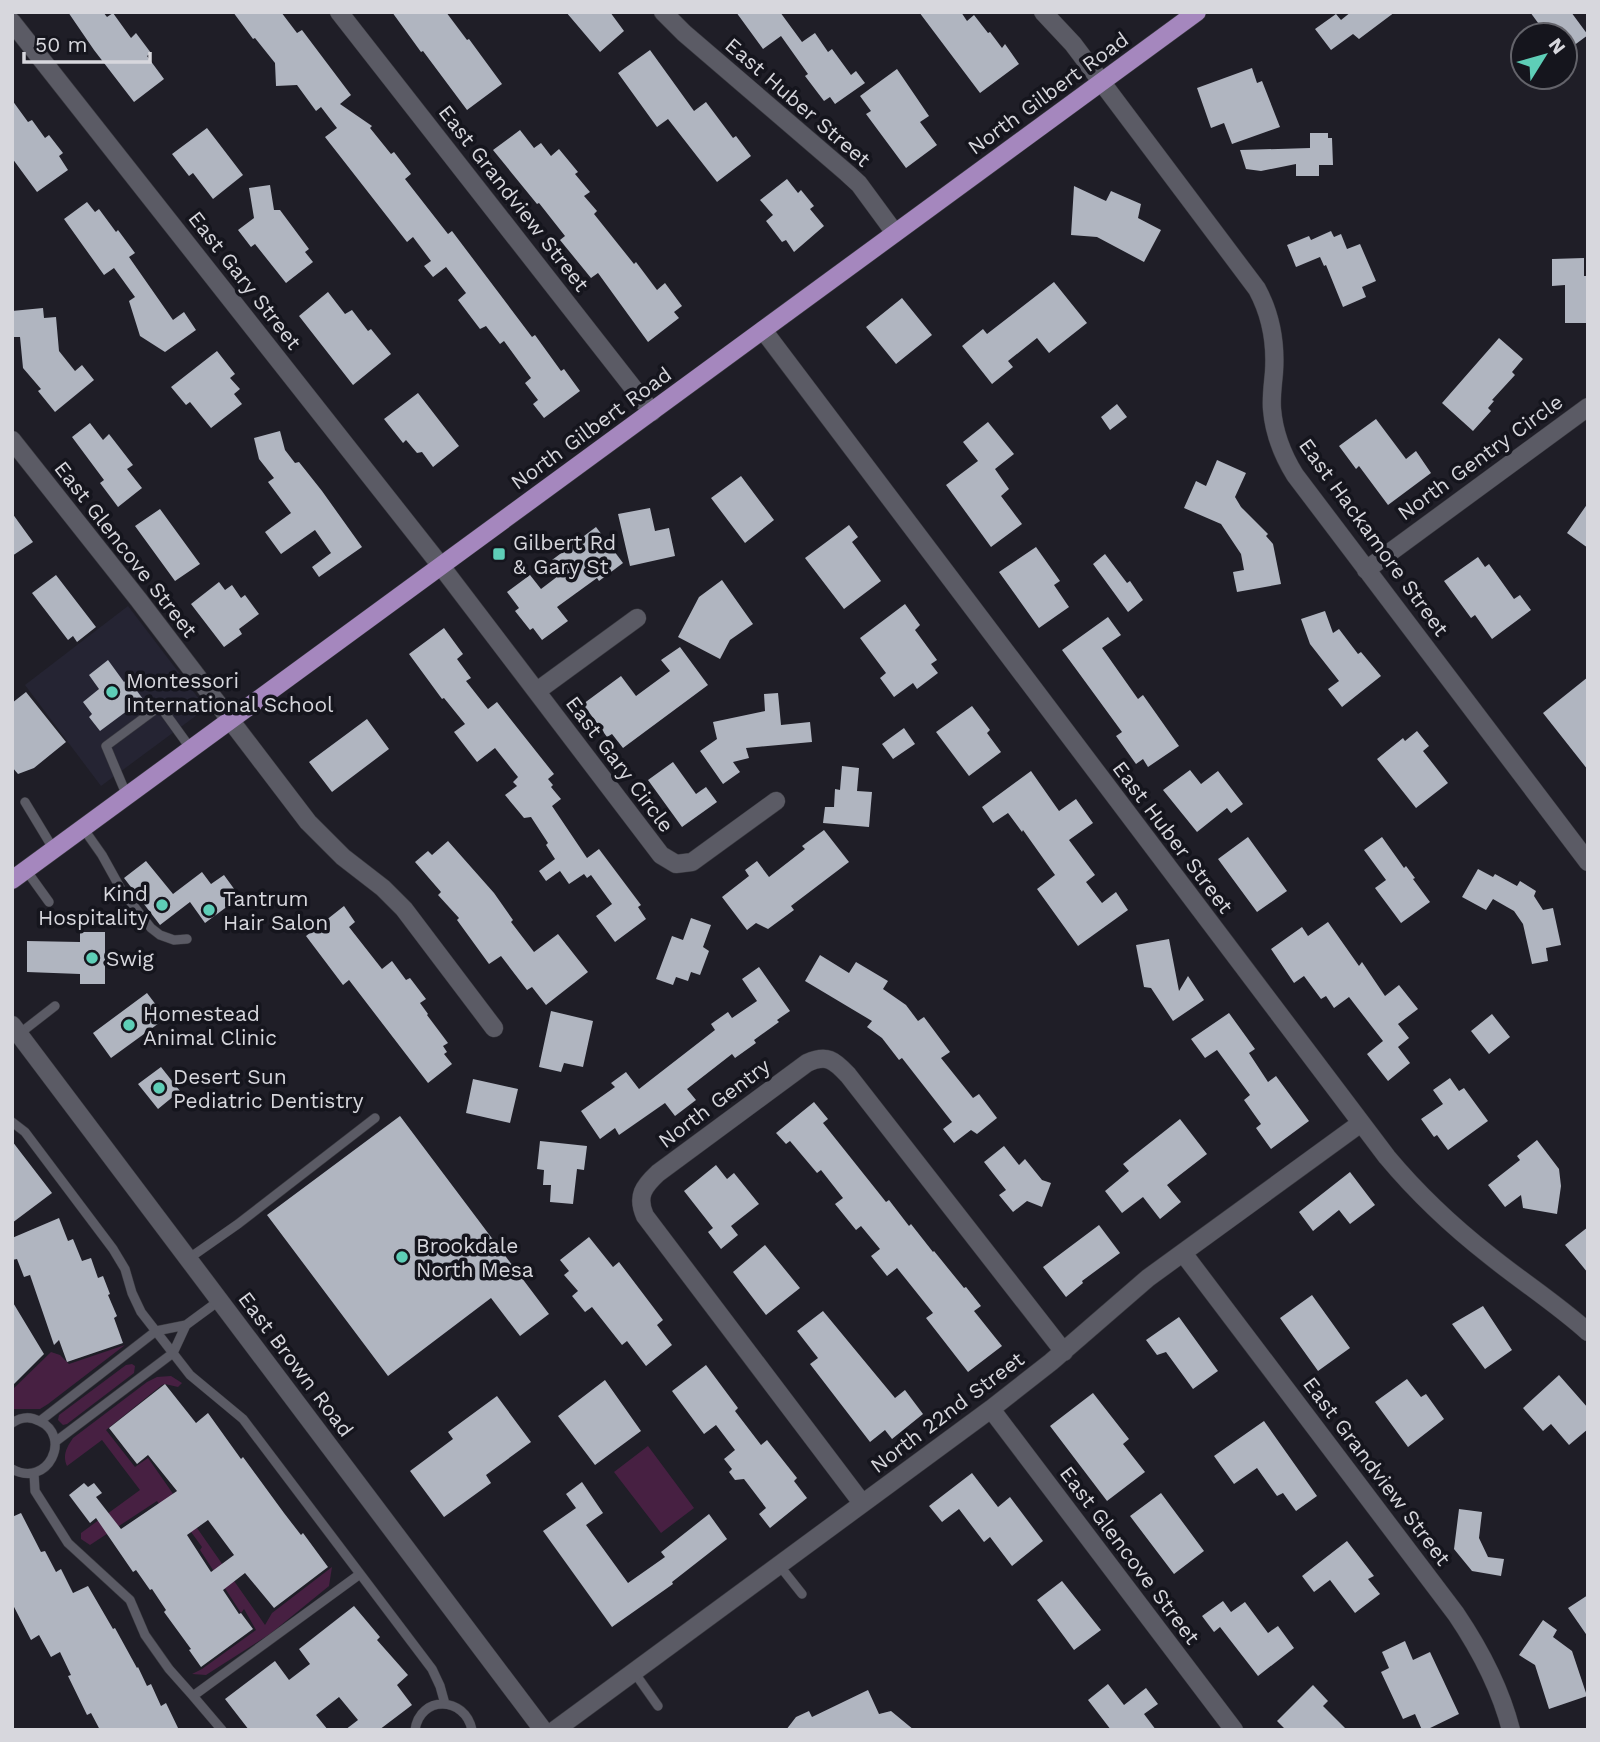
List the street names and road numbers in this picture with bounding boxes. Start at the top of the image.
street label: North Gilbert Road [963,26,1133,160]
street label: East Huber Street [720,32,876,172]
street label: East Grandview Street [433,100,595,296]
street label: East Gary Street [183,206,307,354]
street label: North Gilbert Road [506,361,676,495]
street label: North Gentry Circle [1392,389,1568,525]
street label: East Hackamore Street [1294,433,1454,641]
street label: East Glencove Street [49,456,203,642]
street label: East Gary Circle [561,691,679,837]
street label: East Huber Street [1108,756,1239,918]
street label: North Gentry [653,1053,775,1153]
street label: East Brown Road [233,1286,359,1442]
street label: North 22nd Street [865,1346,1029,1478]
street label: East Grandview Street [1298,1372,1456,1570]
street label: East Glencove Street [1055,1461,1205,1649]

